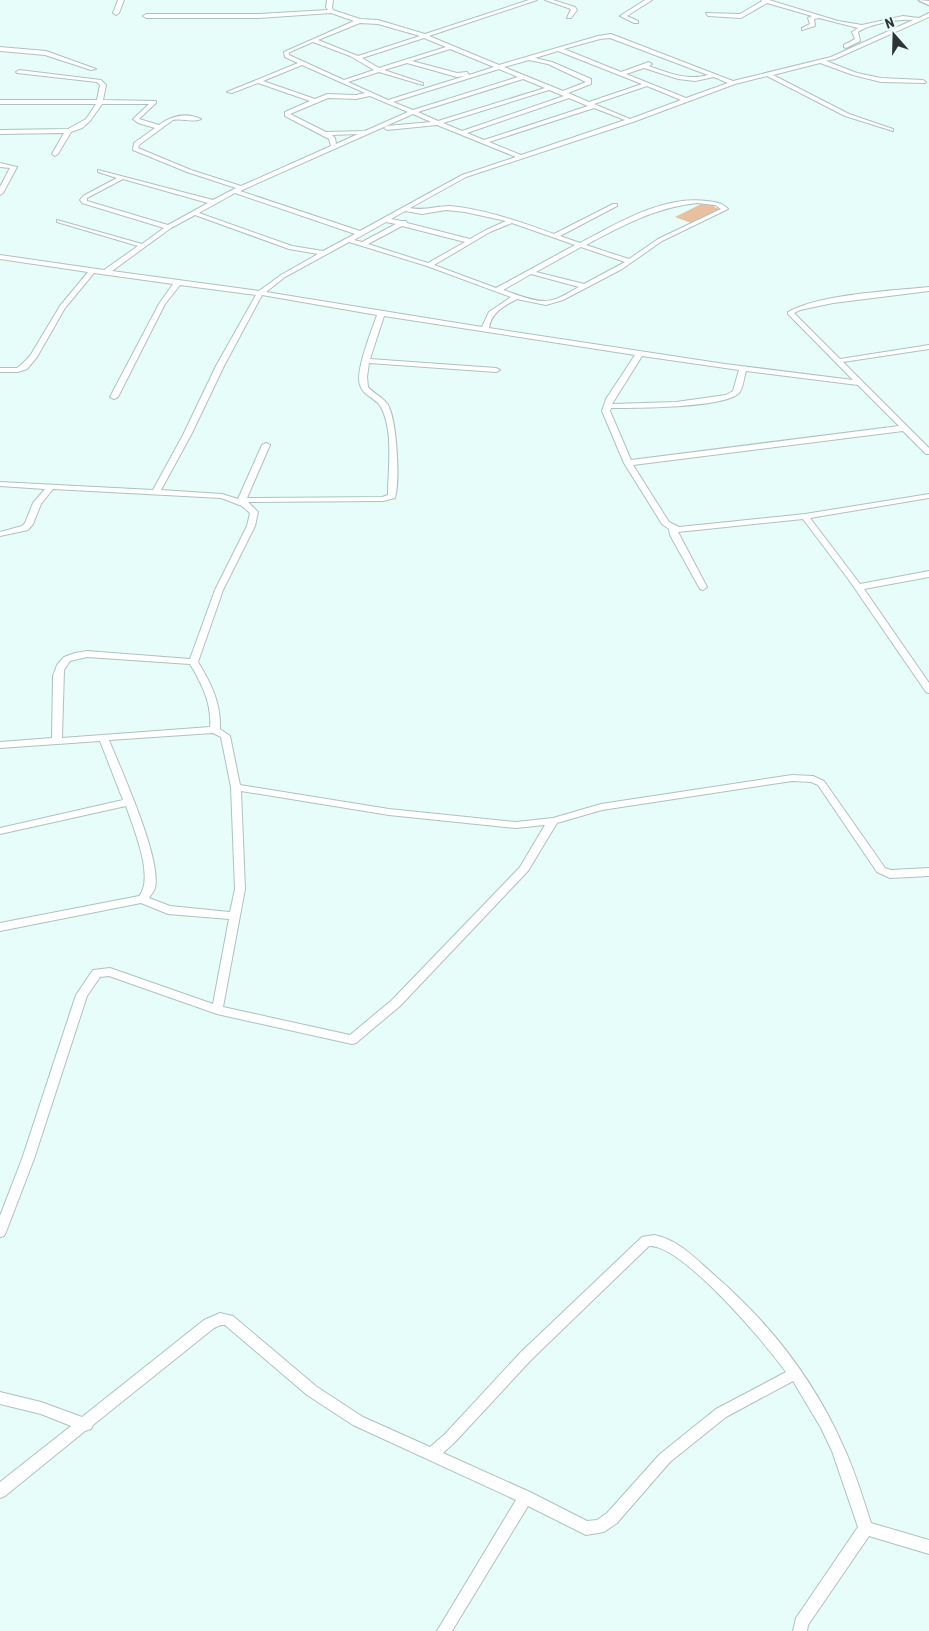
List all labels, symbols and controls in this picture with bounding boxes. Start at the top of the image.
north arrow [869,10,919,60]
text: N [883,14,896,32]

